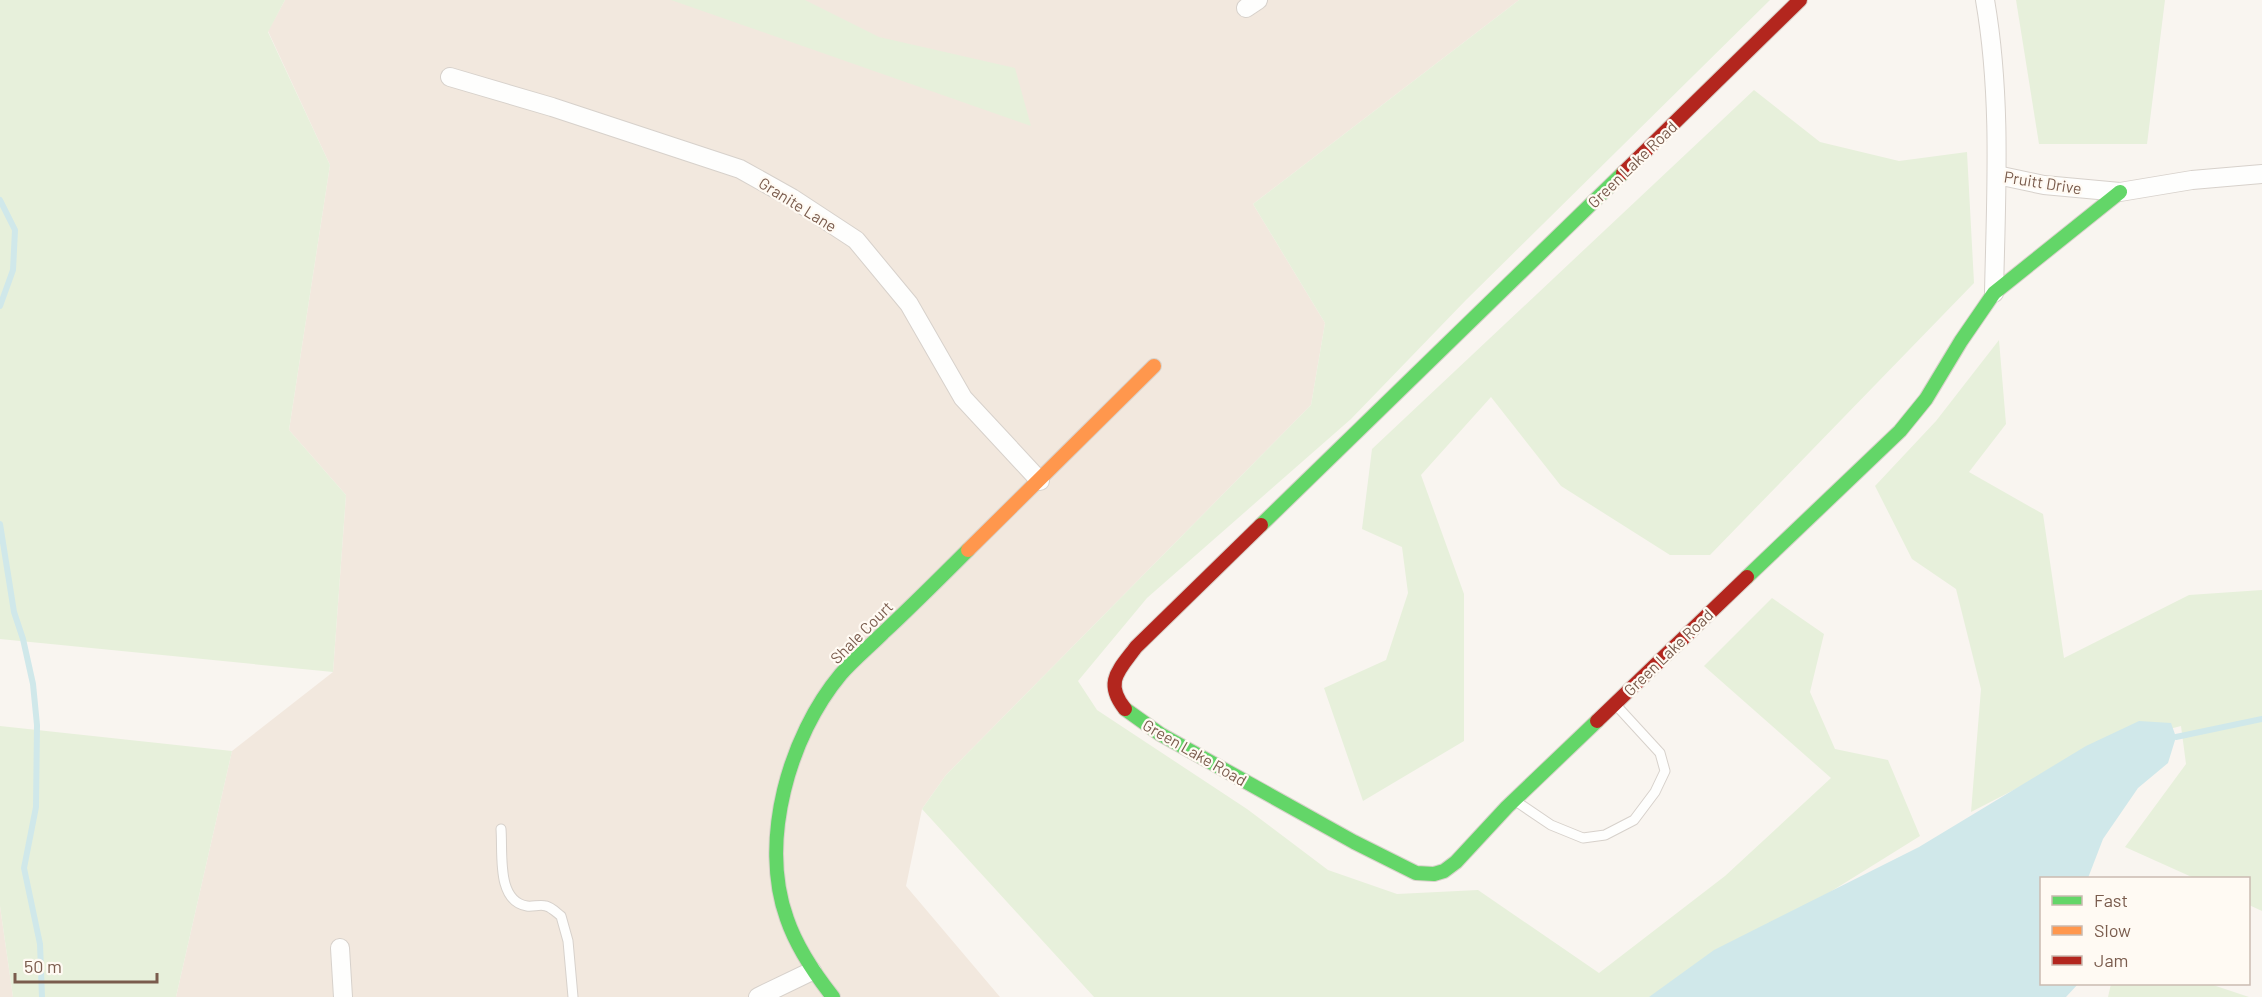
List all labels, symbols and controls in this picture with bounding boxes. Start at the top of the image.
street label: Green Lake Road [1583,117,1681,211]
street label: Pruitt Drive [2003,166,2083,198]
street label: Granite Lane [756,173,840,235]
street label: Shale Court [826,597,896,667]
street label: Green Lake Road [1619,605,1717,699]
street label: Green Lake Road [1140,715,1250,789]
legend [2040,877,2250,985]
text: Fast [2094,889,2128,911]
text: Slow [2094,919,2131,941]
scale bar [15,946,158,984]
text: Jam [2094,949,2128,971]
text: 50 m [24,955,62,977]

